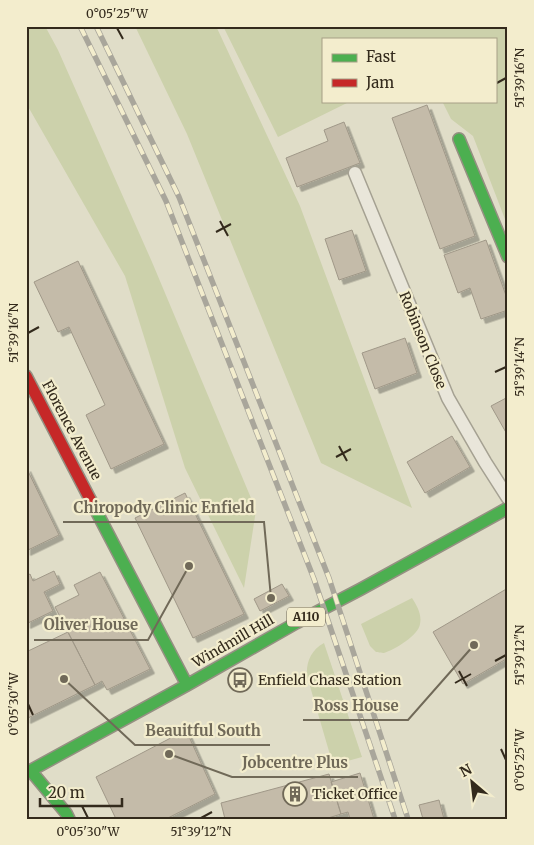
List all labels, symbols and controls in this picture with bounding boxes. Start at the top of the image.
text: 0°05'25"W [86,6,149,21]
legend [322,38,496,102]
text: Fast [366,47,396,66]
text: 51°39'16"N [512,47,527,108]
text: Jam [365,73,394,92]
street label: Robinson Close [395,289,451,391]
text: 51°39'16"N [6,302,21,363]
text: 51°39'14"N [512,336,527,397]
street label: Florence Avenue [38,377,106,483]
callout: Chiropody Clinic Enfield [63,492,264,522]
text: Chiropody Clinic Enfield [74,498,254,517]
road number: A110 [287,608,325,626]
callout: Oliver House [34,610,148,640]
street label: Windmill Hill [188,610,277,672]
text: Oliver House [44,615,138,634]
text: 51°39'12"N [512,624,527,685]
bus stop icon: Enfield Chase Station [227,667,253,693]
text: 0°05'30"W [6,671,21,736]
place label: Enfield Chase Station [258,671,402,689]
callout: Ross House [303,690,408,720]
text: Ross House [313,696,399,715]
callout: Beauitful South [135,715,270,745]
text: Beauitful South [145,721,261,740]
text: 0°05'25"W [512,728,527,791]
callout: Jobcentre Plus [232,747,358,777]
text: Jobcentre Plus [241,753,348,772]
north arrow [446,758,496,808]
text: N [457,760,475,781]
scale bar [40,775,122,807]
building icon: Ticket Office [282,781,308,807]
text: 20 m [48,783,85,802]
place label: Ticket Office [312,785,398,803]
text: 0°05'30"W [56,824,121,839]
text: 51°39'12"N [171,824,232,839]

